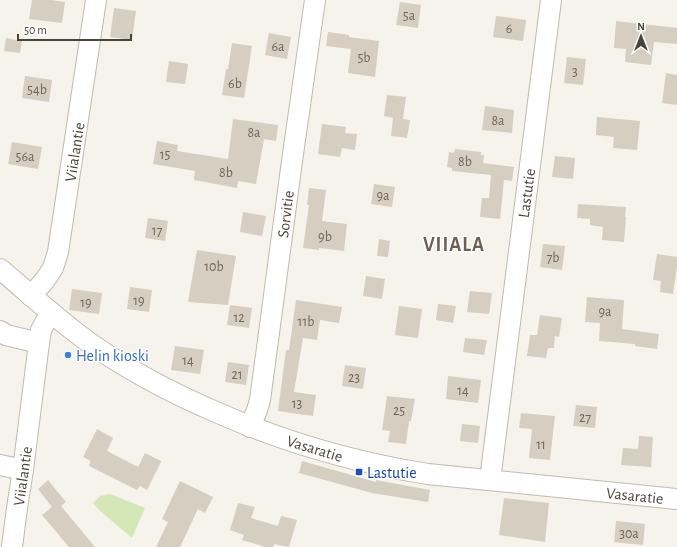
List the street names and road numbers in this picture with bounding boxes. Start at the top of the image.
street label: Viialantie [62,121,88,183]
street label: Lastutie [516,167,538,219]
street label: Sorvitie [275,190,297,239]
street label: Vasaratie [285,433,345,465]
street label: Viialantie [11,445,35,507]
street label: Vasaratie [605,485,664,507]

